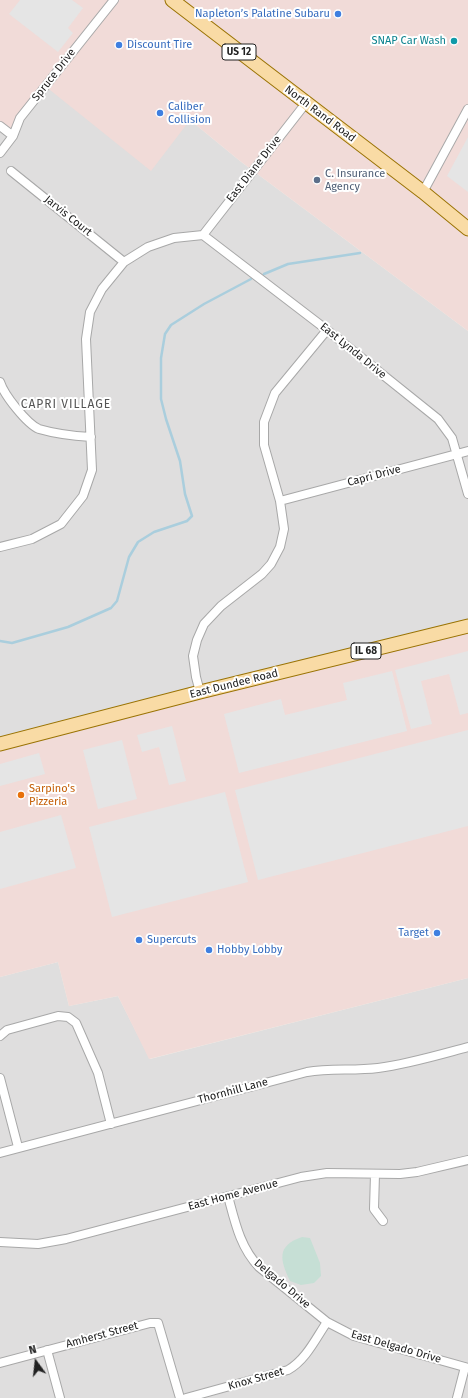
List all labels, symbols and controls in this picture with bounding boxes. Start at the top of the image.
place label: Napleton’s Palatine Subaru [195,7,330,21]
marker: Napleton’s Palatine Subaru [333,9,343,19]
place label: SNAP Car Wash [371,34,446,48]
marker: SNAP Car Wash [449,36,459,46]
place label: Discount Tire [127,38,192,52]
marker: Discount Tire [114,40,124,50]
road number: US 12 [222,44,256,60]
street label: Spruce Drive [29,46,79,104]
street label: North Rand Road [282,83,358,145]
place label: Caliber Collision [168,100,211,126]
marker: Caliber Collision [155,108,165,118]
street label: East Diane Drive [224,133,284,205]
place label: C. Insurance Agency [325,167,385,193]
marker: C. Insurance Agency [312,175,322,185]
street label: Jarvis Court [42,193,94,239]
street label: East Lynda Drive [317,320,389,382]
district label: CAPRI VILLAGE [21,398,111,412]
street label: Capri Drive [346,463,402,489]
road number: IL 68 [351,643,381,659]
street label: East Dundee Road [189,667,279,701]
place label: Sarpino's Pizzeria [29,782,75,808]
marker: Sarpino's Pizzeria [16,790,26,800]
place label: Target [398,926,429,940]
marker: Target [432,928,442,938]
place label: Supercuts [147,933,196,947]
marker: Supercuts [134,935,144,945]
place label: Hobby Lobby [217,943,282,957]
marker: Hobby Lobby [204,945,214,955]
street label: Thornhill Lane [197,1075,269,1107]
street label: East Home Avenue [187,1177,279,1213]
street label: Delgado Drive [251,1257,313,1311]
street label: Amherst Street [64,1319,140,1351]
street label: East Delgado Drive [349,1328,443,1366]
north arrow [16,1342,56,1382]
text: N [28,1343,38,1357]
street label: Knox Street [227,1365,285,1393]

